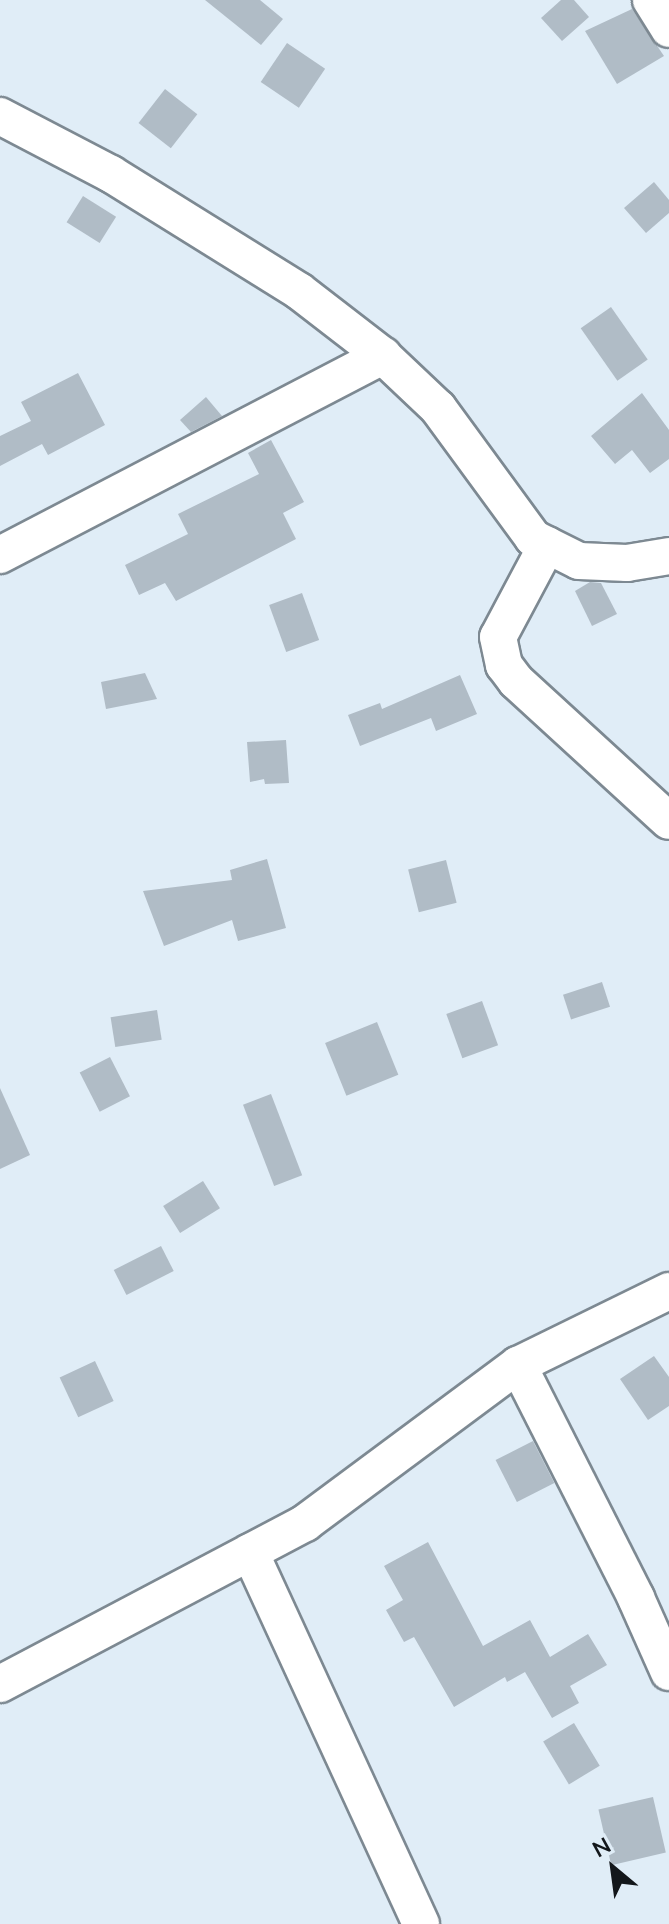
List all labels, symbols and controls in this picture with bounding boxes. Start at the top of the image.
north arrow [573,1828,653,1908]
text: N [587,1831,615,1863]

